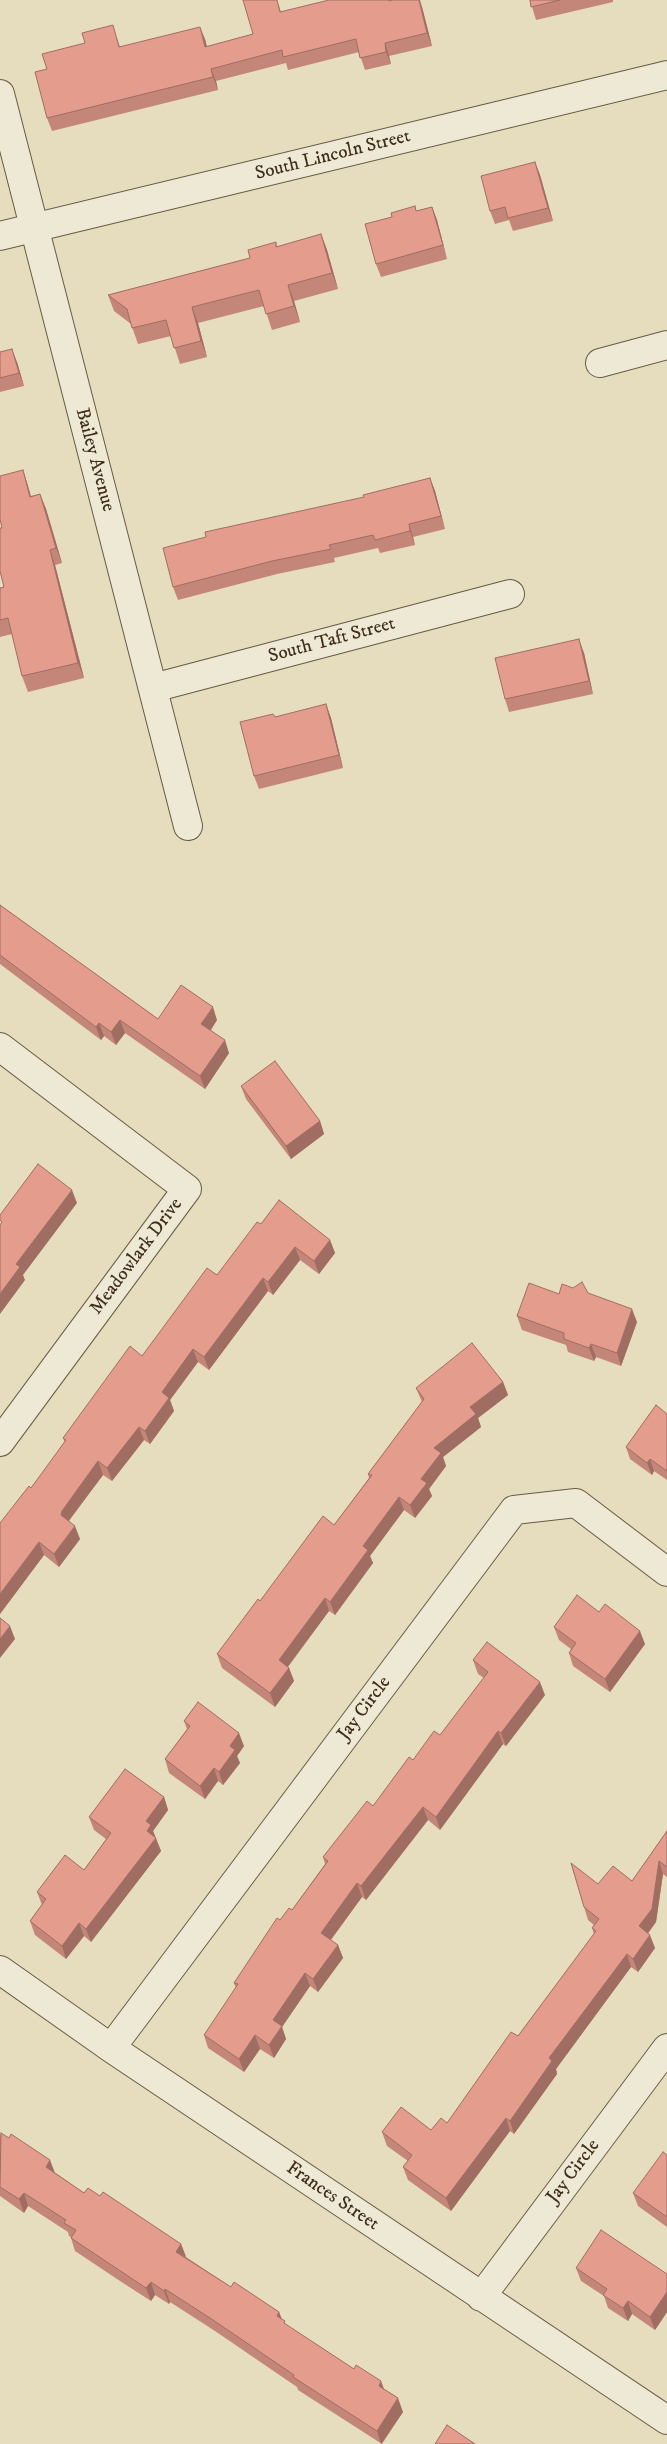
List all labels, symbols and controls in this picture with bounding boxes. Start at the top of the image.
street label: South Lincoln Street [253,126,413,186]
street label: Bailey Avenue [69,406,119,514]
street label: South Taft Street [266,613,398,669]
street label: Meadowlark Drive [86,1194,188,1320]
street label: Jay Circle [334,1672,396,1746]
street label: Jay Circle [543,2135,605,2209]
street label: Frances Street [281,2158,383,2236]

